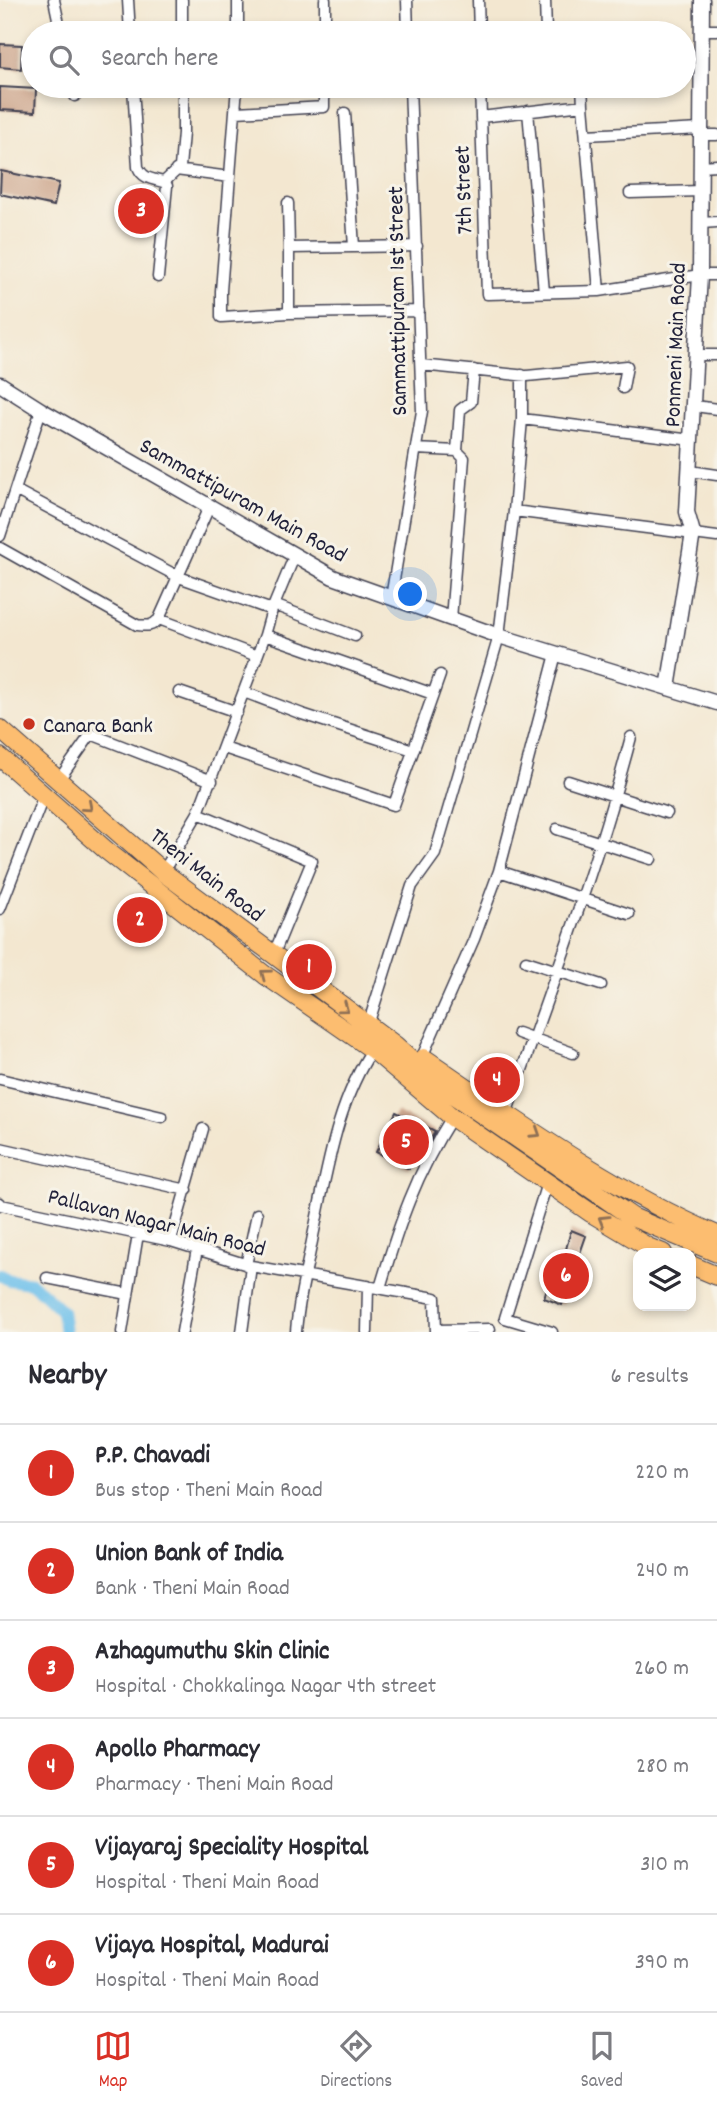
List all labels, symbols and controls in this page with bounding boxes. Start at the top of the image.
search box [21,21,696,98]
icon: search [45,41,83,79]
text: Search here [101,41,219,78]
street label: 7th Street [447,145,484,235]
pin: 3 [118,185,164,237]
street label: Sammattipuram 1st Street [381,186,418,416]
street label: Ponmeni Main Road [658,262,697,428]
street label: Sammattipuram Main Road [132,431,352,573]
your location [393,577,427,611]
place label: Canara Bank [43,711,153,744]
marker: Canara Bank [21,716,37,732]
one-way arrow [80,799,93,811]
street label: Theni Main Road [142,821,270,932]
pin: 2 [117,894,163,946]
pin: 1 [286,941,332,993]
one-way arrow [260,970,273,983]
one-way arrow [336,999,349,1012]
pin: 4 [474,1054,520,1106]
pin: 5 [383,1116,429,1168]
one-way arrow [528,1125,541,1138]
street label: Pallavan Nagar Main Road [44,1181,269,1267]
one-way arrow [598,1215,611,1228]
map controls [633,1248,696,1311]
button: layers [633,1248,696,1311]
pin: 6 [543,1250,589,1302]
text: Nearby [28,1356,106,1399]
text: 6 results [611,1361,689,1394]
text: P.P. Chavadi [95,1438,210,1475]
text: 1 [48,1457,54,1490]
text: 220 m [635,1457,689,1490]
text: Bus stop · Theni Main Road [95,1475,323,1508]
text: Union Bank of India [95,1536,283,1573]
text: 2 [46,1555,56,1588]
text: 240 m [636,1555,689,1588]
text: Bank · Theni Main Road [95,1573,290,1606]
text: Azhagumuthu Skin Clinic [95,1634,329,1671]
text: 3 [46,1653,56,1686]
text: 260 m [634,1653,689,1686]
text: Hospital · Chokkalinga Nagar 4th street [95,1671,436,1704]
text: Apollo Pharmacy [95,1732,259,1769]
text: 4 [46,1751,56,1784]
text: 280 m [636,1751,689,1784]
text: Pharmacy · Theni Main Road [95,1769,334,1802]
text: Vijayaraj Speciality Hospital [95,1830,368,1867]
text: 5 [46,1849,56,1882]
text: 310 m [640,1849,689,1882]
text: Hospital · Theni Main Road [95,1867,319,1900]
text: Vijaya Hospital, Madurai [95,1928,329,1965]
text: 6 [45,1947,57,1980]
text: 390 m [635,1947,689,1980]
text: Hospital · Theni Main Road [95,1965,319,1998]
tab: Map [94,2027,132,2096]
tab: Directions [320,2027,392,2096]
tab: Saved [580,2027,623,2096]

